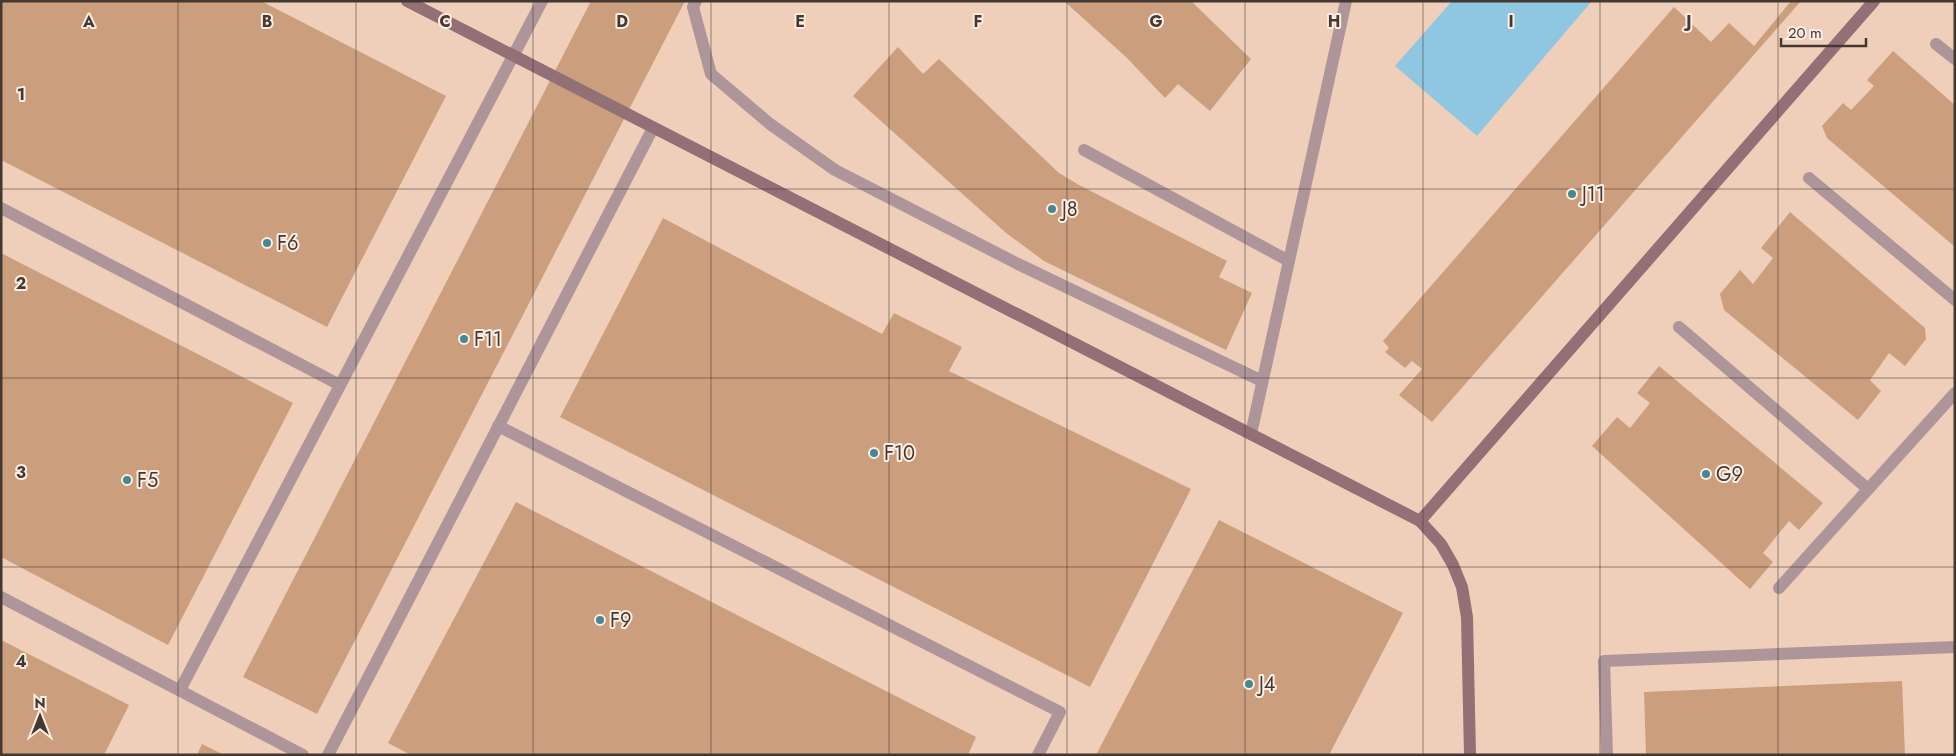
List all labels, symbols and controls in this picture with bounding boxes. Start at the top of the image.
text: A [82,10,95,33]
text: B [262,10,272,33]
text: C [439,10,451,33]
text: D [616,10,628,33]
text: E [795,10,805,33]
text: F [974,10,982,33]
text: G [1149,10,1163,33]
text: H [1328,10,1340,33]
text: I [1508,10,1514,33]
text: J [1683,10,1692,33]
scale bar [1781,15,1866,47]
text: 20 m [1788,22,1822,44]
text: 1 [17,83,25,106]
place label: J11 [1579,180,1605,209]
marker: J11 [1566,188,1578,200]
place label: J8 [1059,195,1078,224]
marker: J8 [1046,203,1058,215]
place label: F6 [277,229,299,258]
marker: F6 [261,237,273,249]
text: 2 [16,272,26,295]
place label: F11 [474,325,502,354]
marker: F11 [458,333,470,345]
place label: F10 [884,439,915,468]
marker: F10 [868,447,880,459]
place label: G9 [1716,460,1743,489]
text: 3 [16,461,26,484]
place label: F5 [137,466,158,495]
marker: G9 [1700,468,1712,480]
marker: F5 [121,474,133,486]
place label: F9 [610,606,632,635]
marker: F9 [594,614,606,626]
text: 4 [15,650,27,673]
place label: J4 [1256,670,1276,699]
marker: J4 [1243,678,1255,690]
north arrow [15,691,65,741]
text: N [34,693,46,713]

